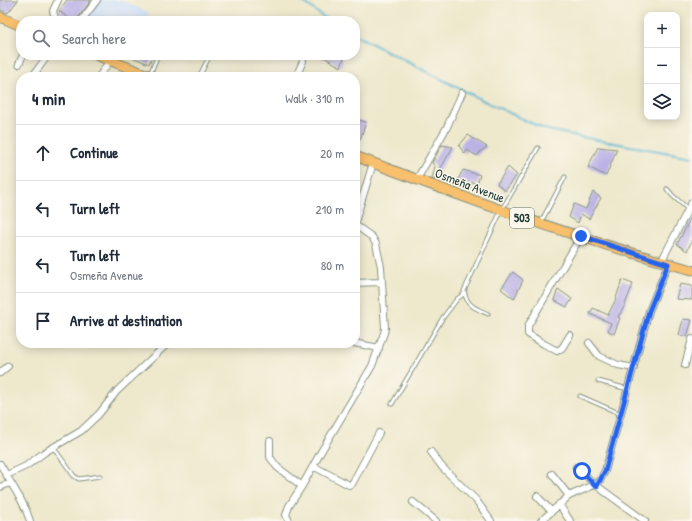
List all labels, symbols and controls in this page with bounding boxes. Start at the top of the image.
map controls [644,12,680,120]
button: + [644,12,680,48]
search box [16,16,360,60]
icon: search [30,27,52,49]
text: Search here [62,28,126,49]
button: − [644,48,680,84]
button: layers [644,84,680,120]
text: 4 min [32,87,65,110]
text: Walk · 310 m [285,89,344,107]
icon: ahead [32,142,54,164]
text: Continue [70,142,118,163]
text: 20 m [320,144,344,162]
street label: Osmeña Avenue [433,163,507,207]
icon: left [32,198,54,220]
text: Turn left [70,198,120,219]
text: 210 m [316,200,344,218]
road number: 503 [510,208,534,228]
route end [572,227,590,245]
text: Turn left [70,245,120,266]
icon: left [32,254,54,276]
text: 80 m [321,256,344,274]
text: Osmeña Avenue [70,266,143,284]
icon: arrive [32,310,54,332]
text: Arrive at destination [70,310,182,331]
route start [573,462,591,480]

